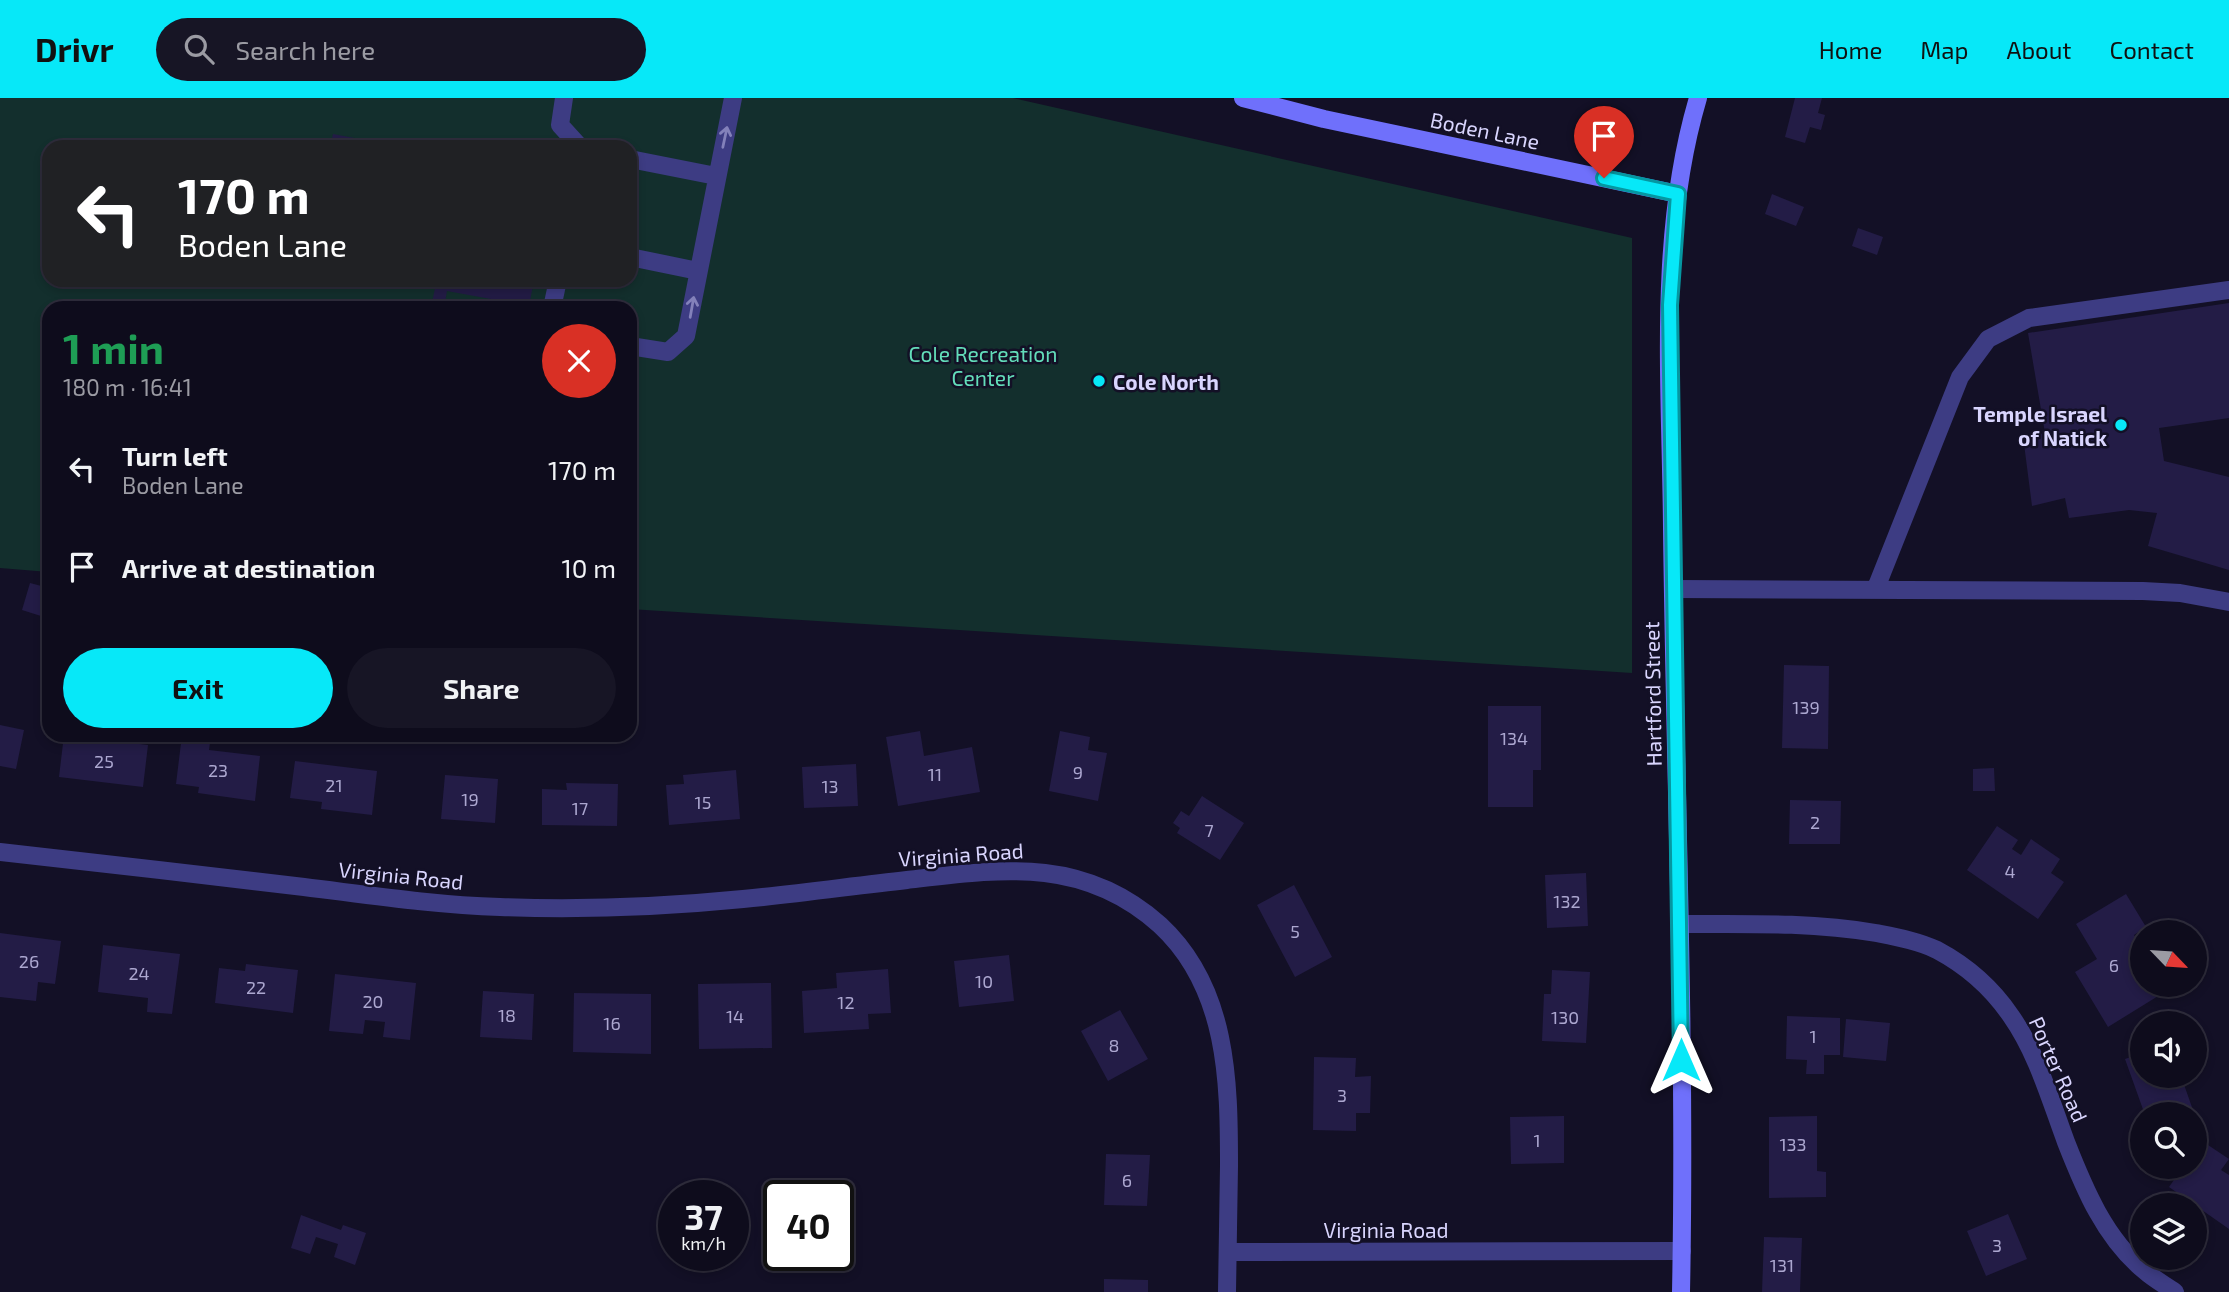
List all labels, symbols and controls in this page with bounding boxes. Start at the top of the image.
search box [156,18,646,81]
text: Drivr [35,29,114,69]
icon: search [180,30,218,68]
text: Search here [236,34,375,65]
text: Home [1819,35,1882,64]
text: Map [1920,35,1968,64]
text: About [2006,35,2072,64]
text: Contact [2110,35,2194,64]
street label: Boden Lane [1428,106,1542,154]
pin [1574,106,1634,178]
icon: arrive [1585,117,1623,155]
one-way arrow [718,126,732,149]
text: 170 m [178,165,310,224]
icon: left [63,168,154,259]
text: Boden Lane [178,225,347,263]
one-way arrow [686,296,699,318]
text: 1 min [63,322,164,372]
button: close [542,324,616,398]
park label: Cole Recreation Center [909,341,1057,390]
place label: Cole North [1113,369,1219,394]
text: 180 m · 16:41 [63,373,192,401]
marker: Cole North [1091,373,1107,389]
place label: Temple Israel of Natick [1973,401,2107,450]
marker: Temple Israel of Natick [2113,417,2129,433]
text: Turn left [122,440,228,471]
icon: left [63,450,101,488]
text: 170 m [548,454,616,485]
text: Boden Lane [122,471,244,499]
icon: arrive [63,548,101,586]
text: Arrive at destination [122,552,375,583]
text: 10 m [561,552,616,583]
street label: Hartford Street [1638,621,1666,767]
button: Exit [63,648,333,728]
button: Share [347,648,616,728]
house number: 139 [1792,696,1820,718]
house number: 134 [1500,727,1528,749]
house number: 25 [94,750,114,772]
house number: 23 [208,759,228,781]
house number: 9 [1073,761,1083,783]
house number: 11 [928,763,942,785]
house number: 21 [325,774,343,796]
house number: 13 [821,775,839,797]
house number: 19 [461,788,479,810]
house number: 15 [695,791,711,813]
house number: 17 [572,797,588,819]
house number: 2 [1810,811,1820,833]
house number: 7 [1204,819,1214,841]
street label: Virginia Road [898,837,1024,871]
street label: Virginia Road [337,856,465,894]
house number: 4 [2004,860,2016,882]
house number: 132 [1553,890,1581,912]
house number: 5 [1290,920,1300,942]
north arrow [2130,920,2207,998]
map controls [2130,920,2207,1270]
house number: 26 [19,950,39,972]
house number: 6 [2109,954,2119,976]
house number: 24 [128,962,150,984]
house number: 10 [975,970,993,992]
house number: 22 [246,976,266,998]
house number: 20 [363,990,383,1012]
house number: 12 [837,991,855,1013]
house number: 18 [498,1004,516,1026]
house number: 14 [726,1005,744,1027]
house number: 130 [1551,1006,1579,1028]
button: sound [2130,1011,2207,1088]
house number: 16 [603,1012,621,1034]
street label: Porter Road [2025,1012,2093,1126]
position arrow [1644,1023,1718,1097]
house number: 1 [1809,1025,1817,1047]
house number: 8 [1109,1034,1119,1056]
house number: 3 [1337,1084,1347,1106]
button: search [2130,1102,2207,1179]
house number: 1 [1533,1129,1541,1151]
house number: 133 [1779,1133,1807,1155]
house number: 6 [1122,1169,1132,1191]
speed limit sign: 40 [763,1180,854,1271]
button: layers [2130,1193,2207,1270]
text: 37 [684,1195,723,1237]
street label: Virginia Road [1323,1217,1449,1242]
text: km/h [681,1232,726,1254]
house number: 3 [1992,1234,2002,1256]
house number: 131 [1770,1254,1794,1276]

